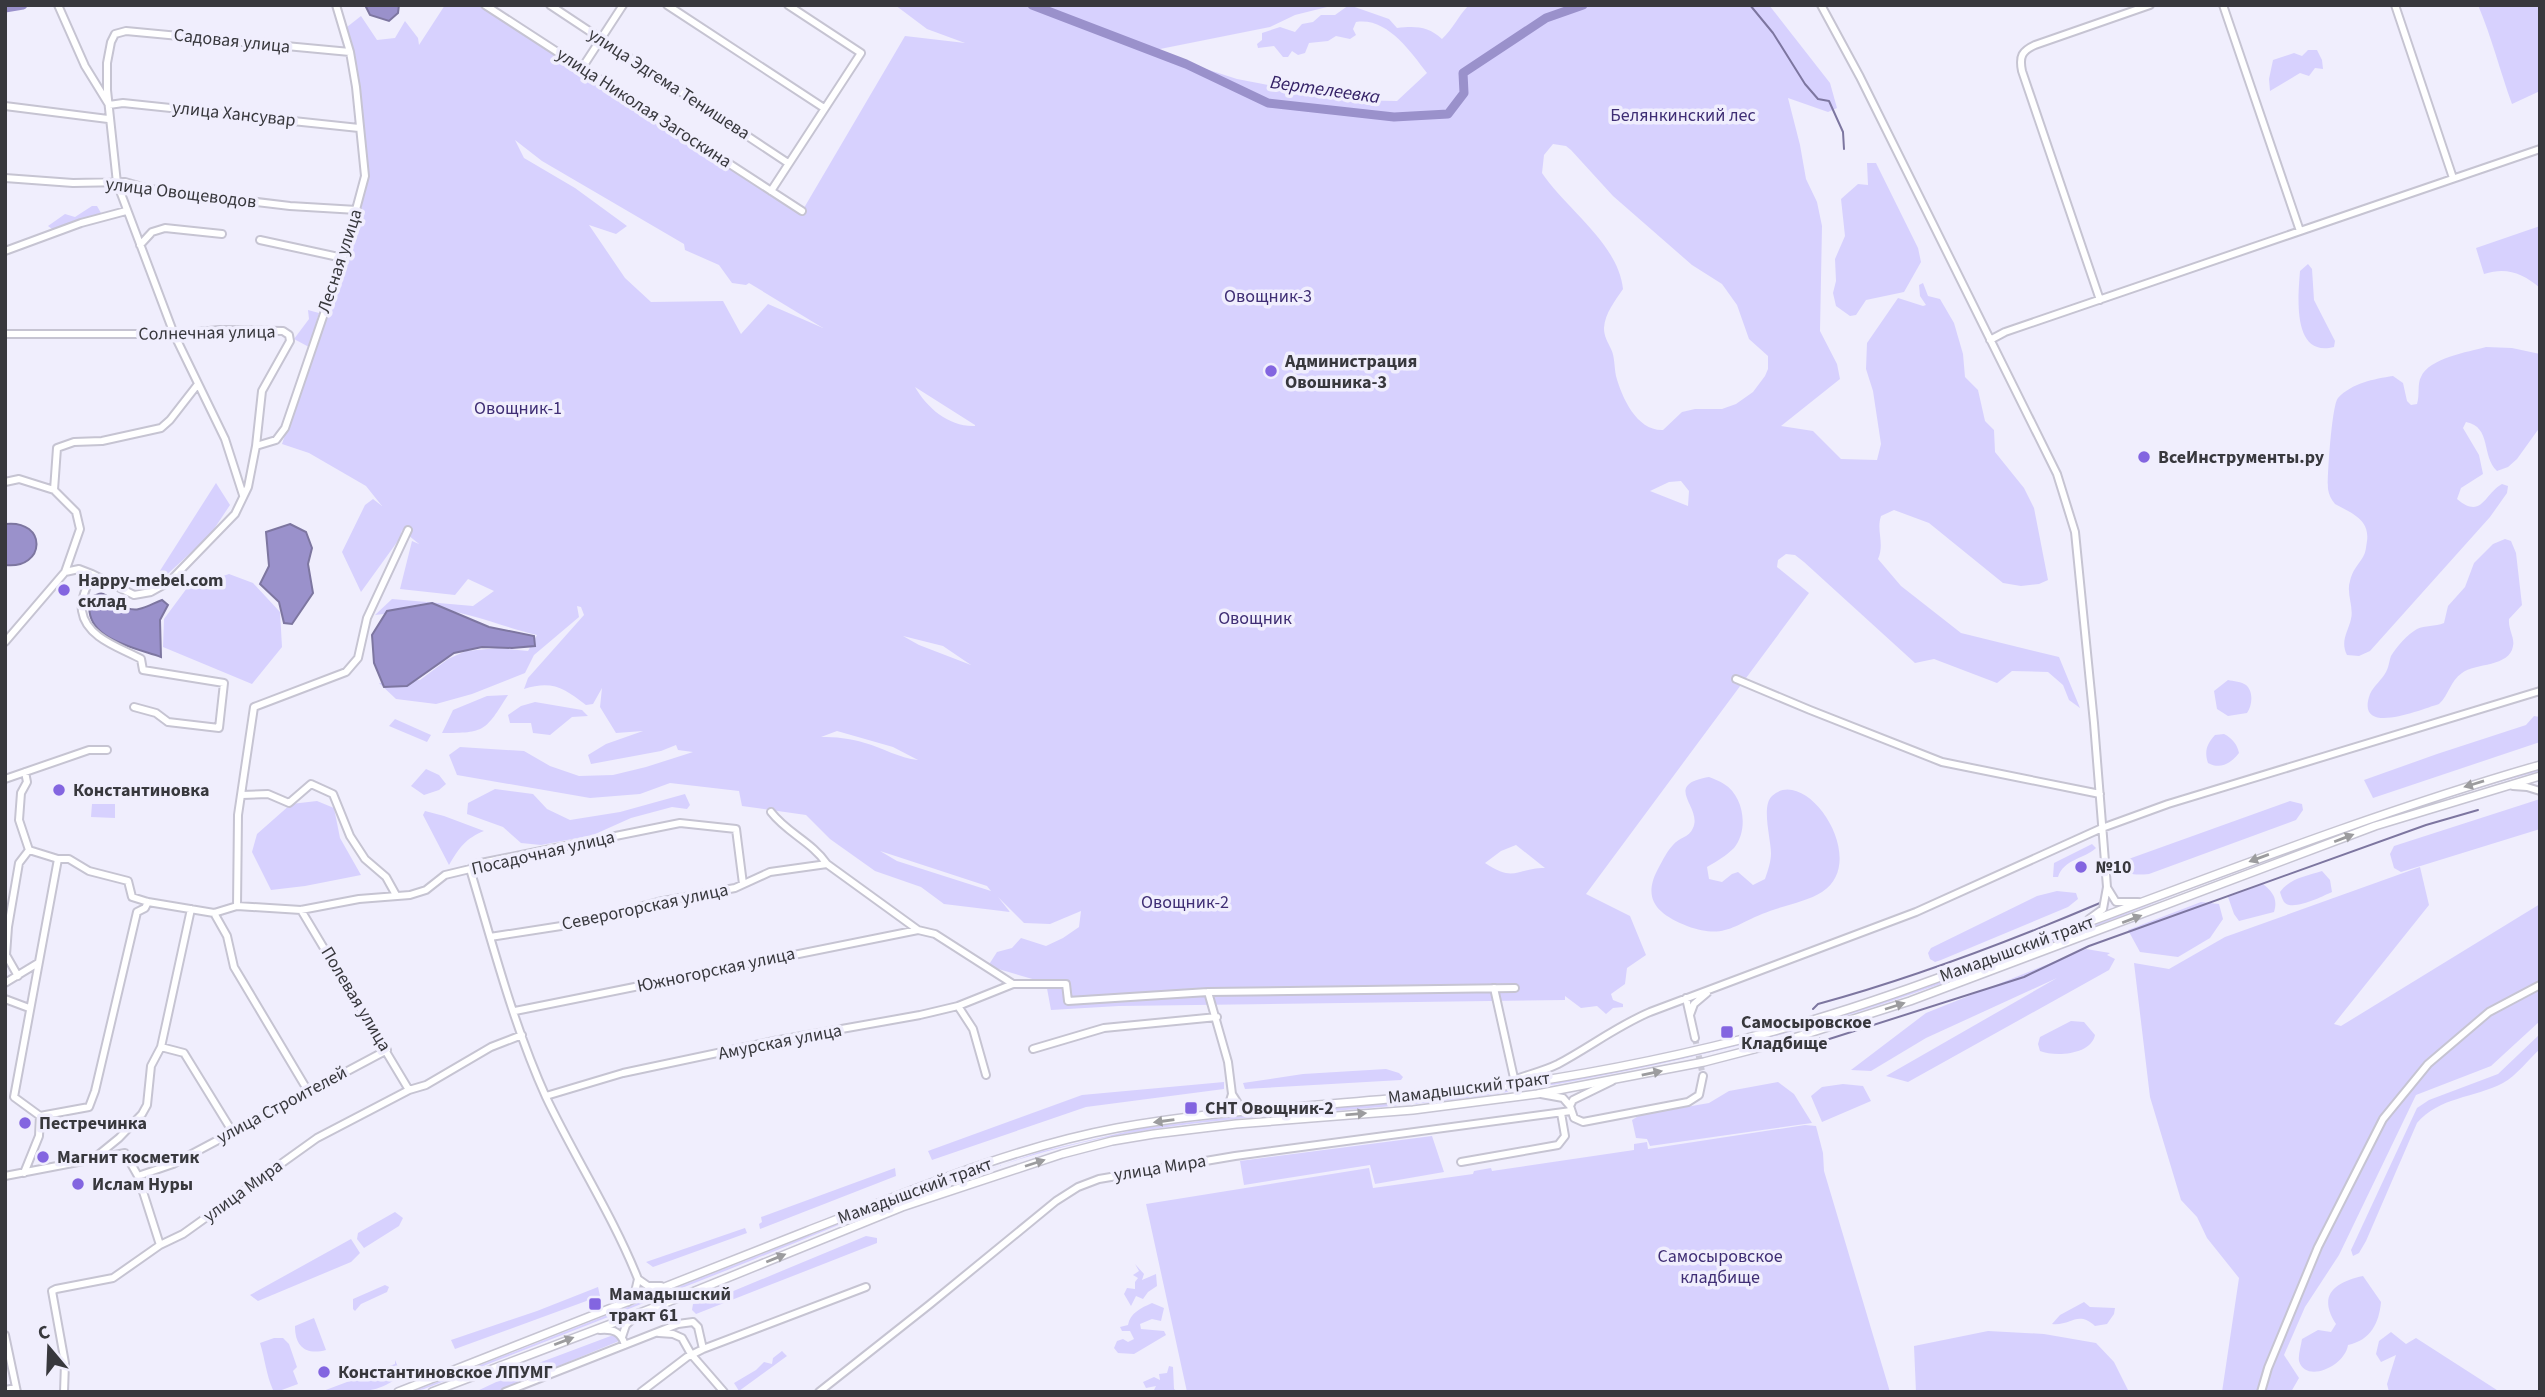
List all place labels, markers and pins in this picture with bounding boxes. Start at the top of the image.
place label: Администрация Овошника-3 [1284,349,1417,395]
marker: Администрация Овошника-3 [1263,363,1279,379]
place label: ВсеИнструменты.ру [2158,445,2325,470]
marker: ВсеИнструменты.ру [2136,449,2152,465]
place label: Happy-mebel.com склад [78,568,224,614]
marker: Happy-mebel.com склад [56,582,72,598]
place label: Константиновка [73,778,209,803]
marker: Константиновка [51,782,67,798]
place label: №10 [2095,855,2131,880]
marker: №10 [2073,859,2089,875]
place label: Самосыровское Кладбище [1741,1010,1871,1056]
marker: Самосыровское Кладбище [1719,1024,1735,1040]
place label: СНТ Овощник-2 [1205,1096,1334,1121]
marker: СНТ Овощник-2 [1183,1100,1199,1116]
place label: Пестречинка [39,1111,147,1136]
marker: Пестречинка [17,1115,33,1131]
place label: Магнит косметик [57,1145,200,1170]
marker: Магнит косметик [35,1149,51,1165]
place label: Ислам Нуры [92,1172,193,1197]
marker: Ислам Нуры [70,1176,86,1192]
place label: Мамадышский тракт 61 [609,1282,731,1328]
marker: Мамадышский тракт 61 [587,1296,603,1312]
place label: Константиновское ЛПУМГ [338,1360,553,1385]
marker: Константиновское ЛПУМГ [316,1364,332,1380]

